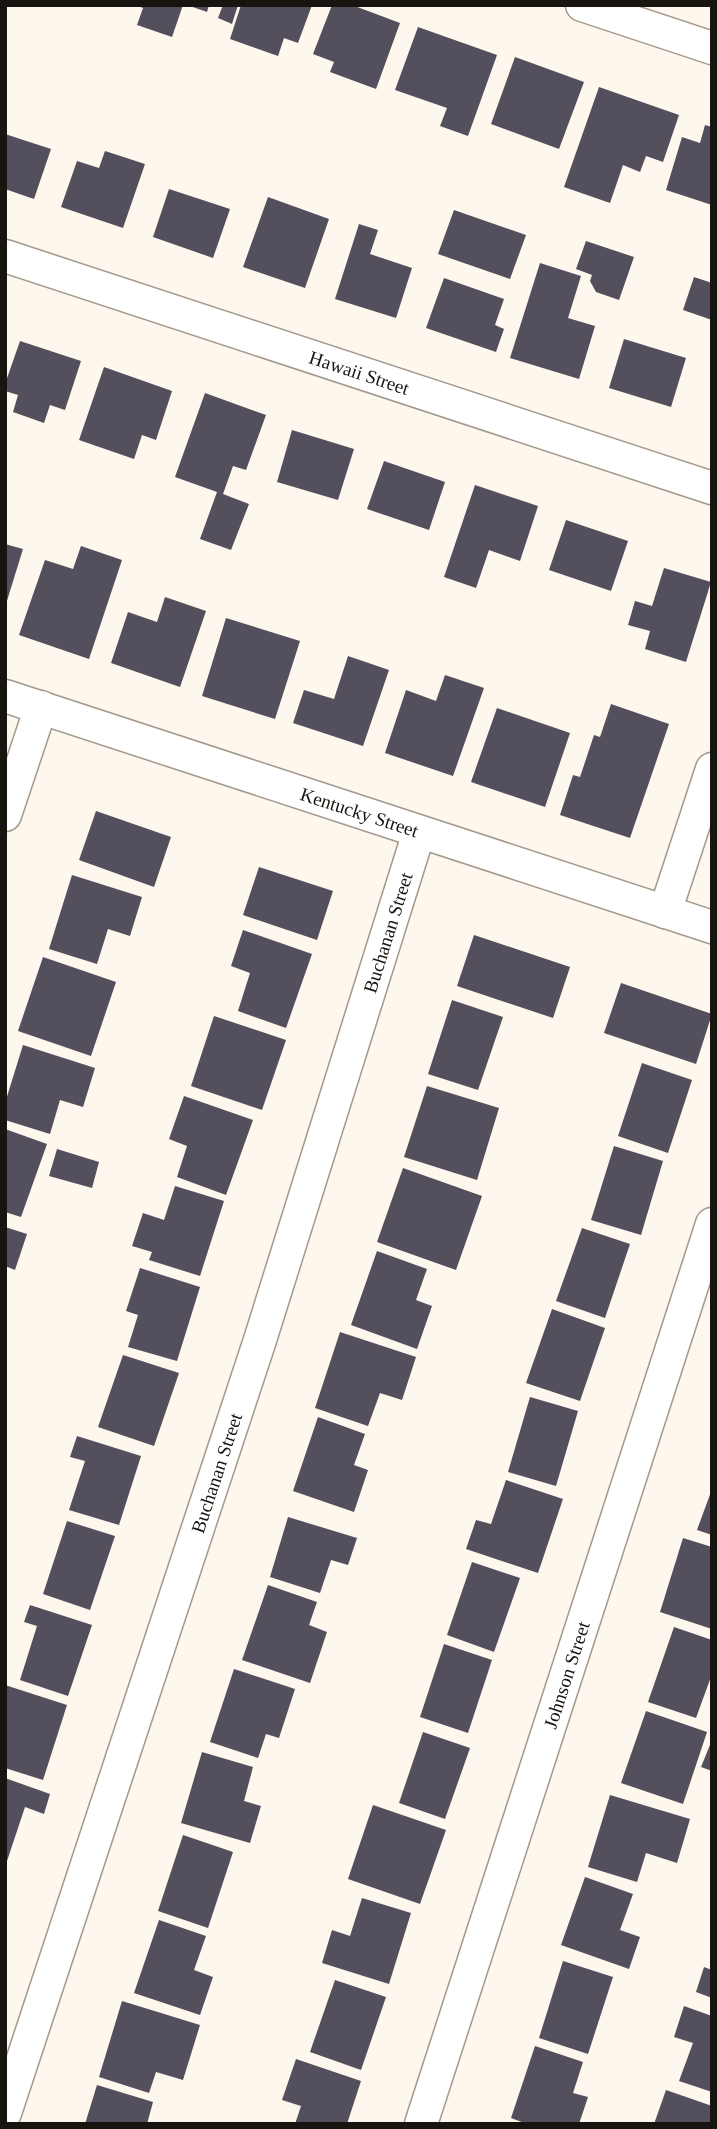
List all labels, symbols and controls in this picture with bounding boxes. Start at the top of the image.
street label: Hawaii Street [307,347,413,399]
street label: Kentucky Street [298,783,422,842]
street label: Buchanan Street [359,869,417,995]
street label: Buchanan Street [187,1410,246,1536]
street label: Johnson Street [540,1618,594,1731]

